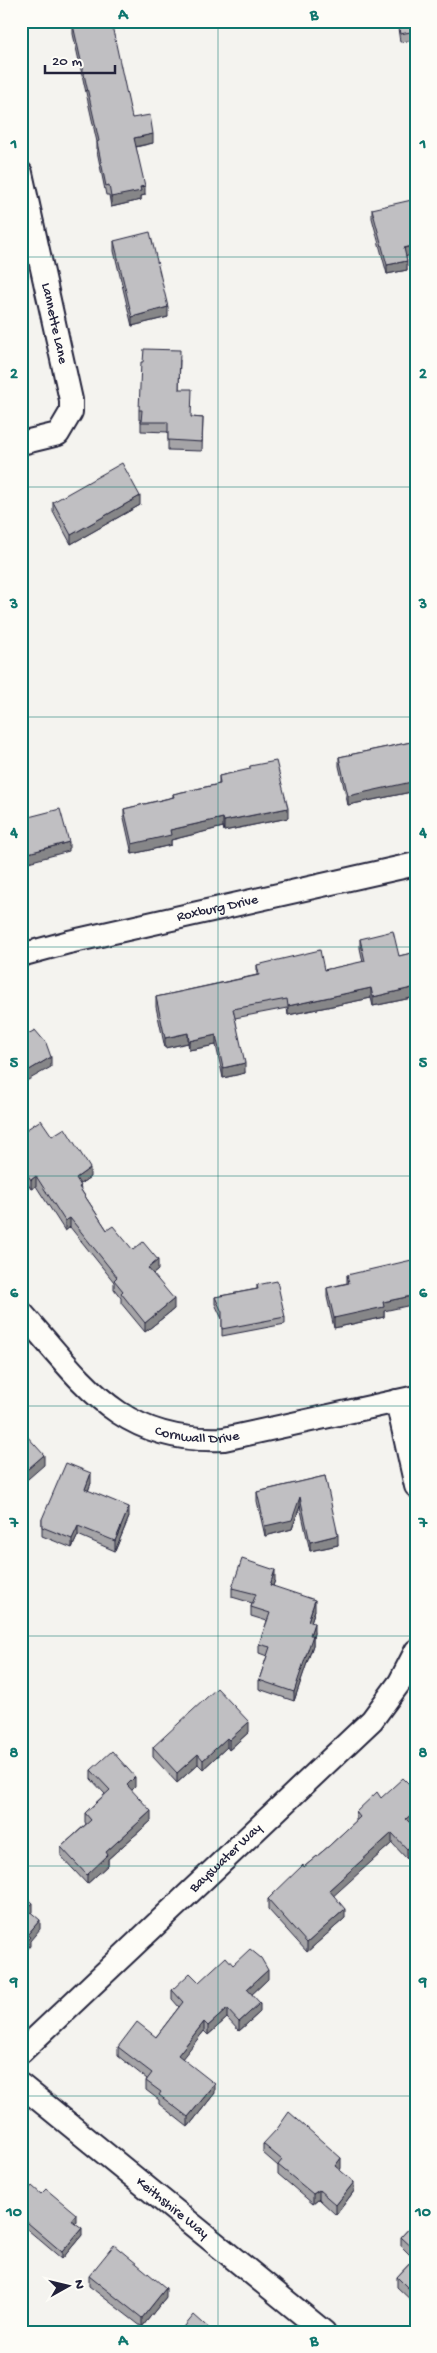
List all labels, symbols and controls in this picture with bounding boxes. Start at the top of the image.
text: A [117,7,129,26]
text: B [309,7,319,26]
scale bar [45,42,115,74]
text: 20 m [52,53,82,71]
text: 1 [10,136,17,155]
text: 1 [419,136,426,155]
street label: Lannette Lane [37,281,71,366]
text: 2 [10,366,18,385]
text: 2 [419,366,427,385]
text: 3 [9,596,18,615]
text: 3 [418,596,427,615]
text: 4 [9,825,18,844]
text: 4 [418,825,427,844]
street label: Roxburg Drive [175,891,261,926]
text: 5 [10,1055,19,1074]
text: 5 [419,1055,428,1074]
text: 6 [10,1285,19,1304]
text: 6 [419,1285,428,1304]
street label: Cornwall Drive [153,1422,242,1448]
text: 7 [9,1515,19,1534]
text: 7 [418,1515,428,1534]
text: 8 [10,1745,19,1764]
text: 8 [419,1745,428,1764]
street label: Bayswater Way [185,1820,266,1897]
text: 9 [9,1974,18,1993]
text: 9 [418,1974,427,1993]
street label: Keithshire Way [132,2173,212,2243]
text: 10 [5,2204,22,2223]
text: 10 [414,2204,431,2223]
north arrow [42,2260,92,2310]
text: N [69,2279,87,2290]
text: A [117,2333,129,2352]
text: B [309,2333,319,2352]

